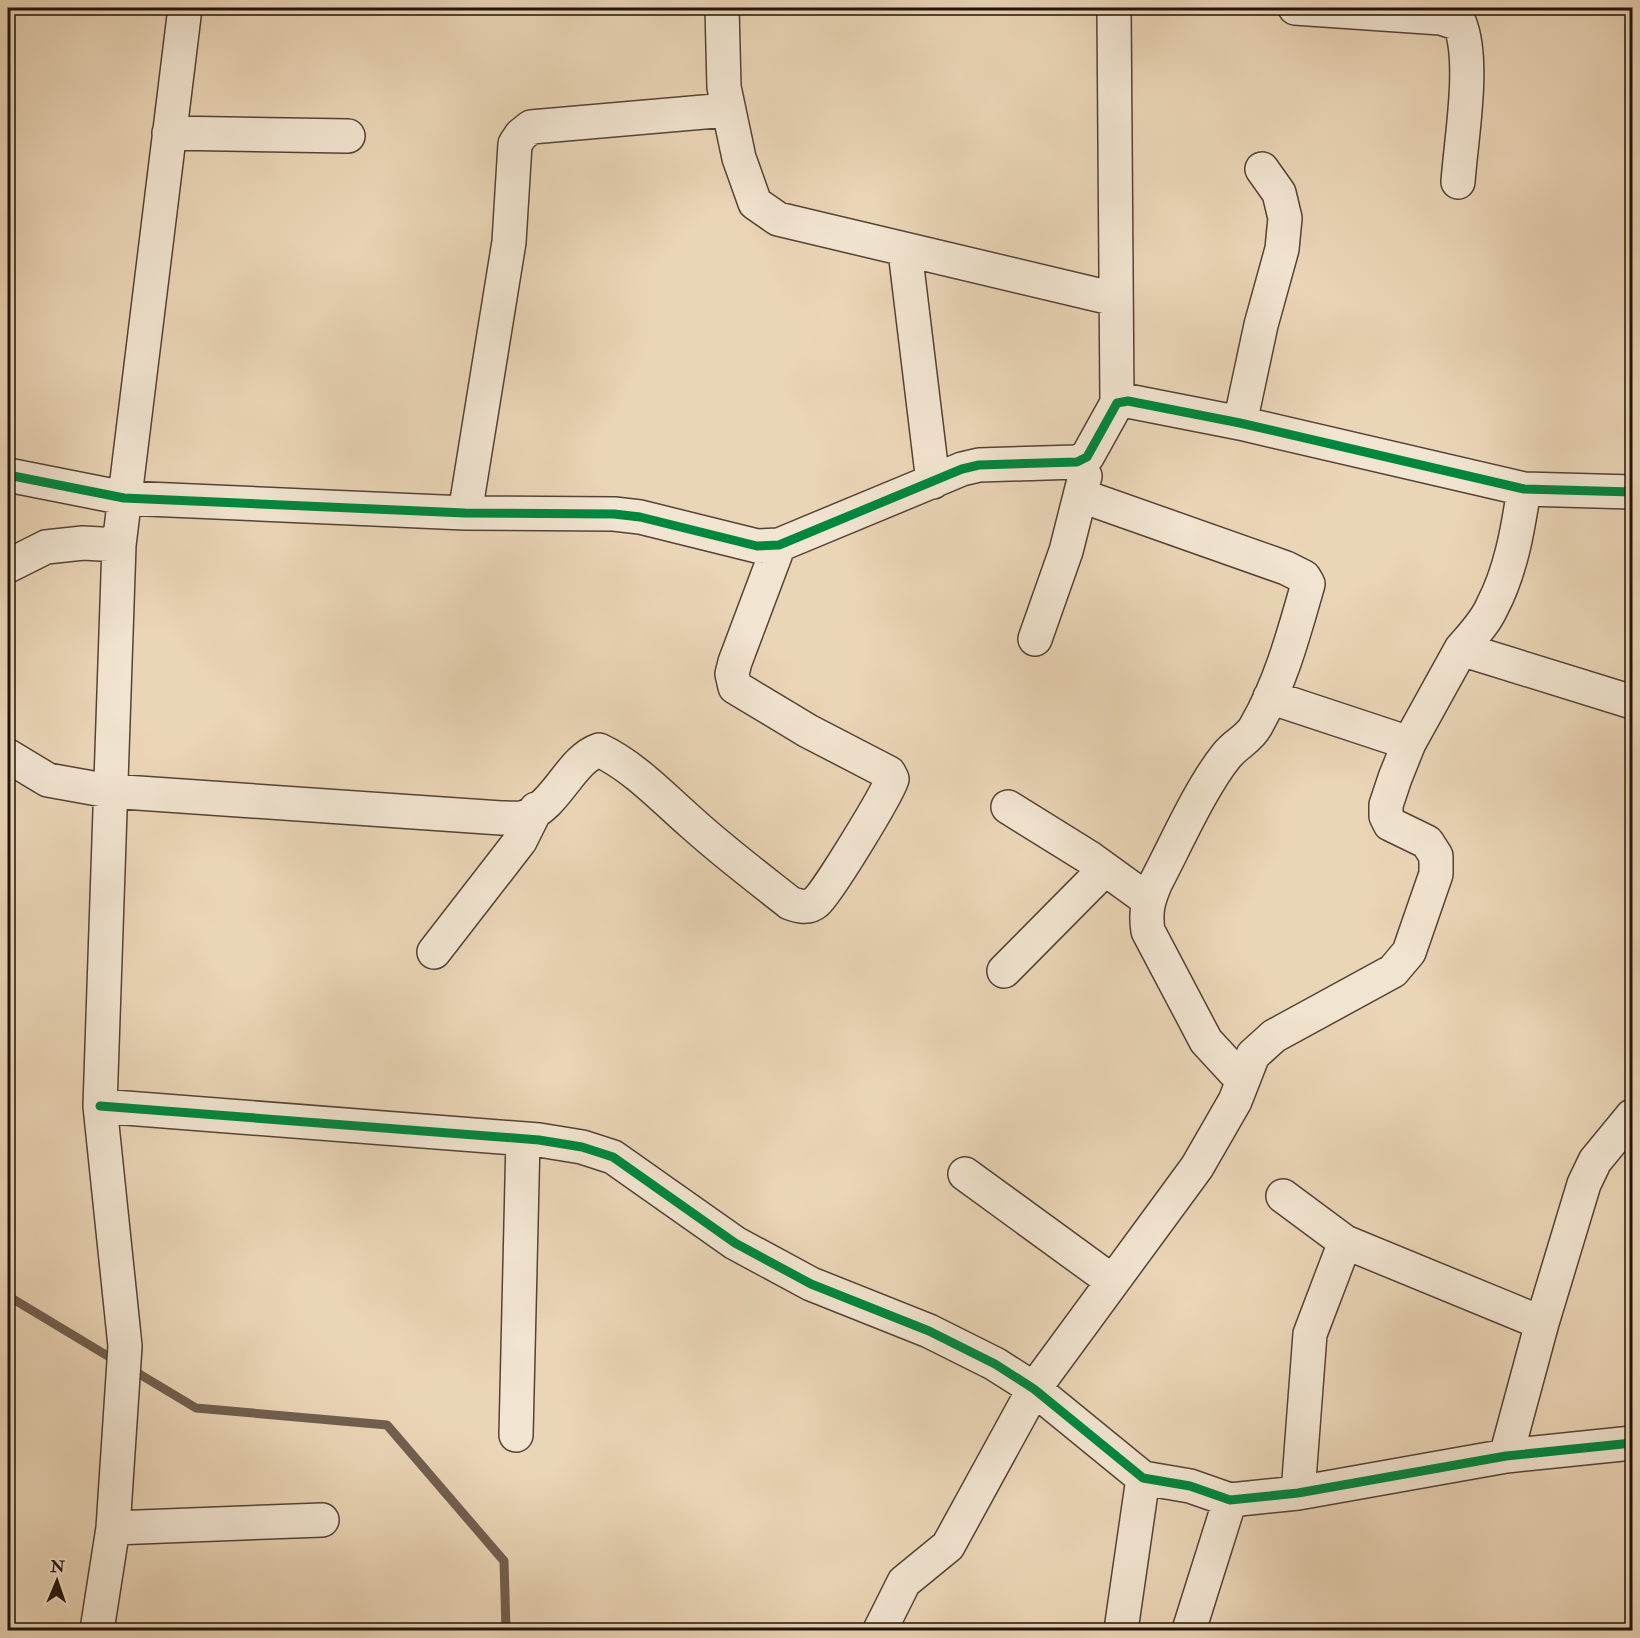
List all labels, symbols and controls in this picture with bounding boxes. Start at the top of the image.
north arrow [27,1551,87,1611]
text: N [49,1557,66,1577]

